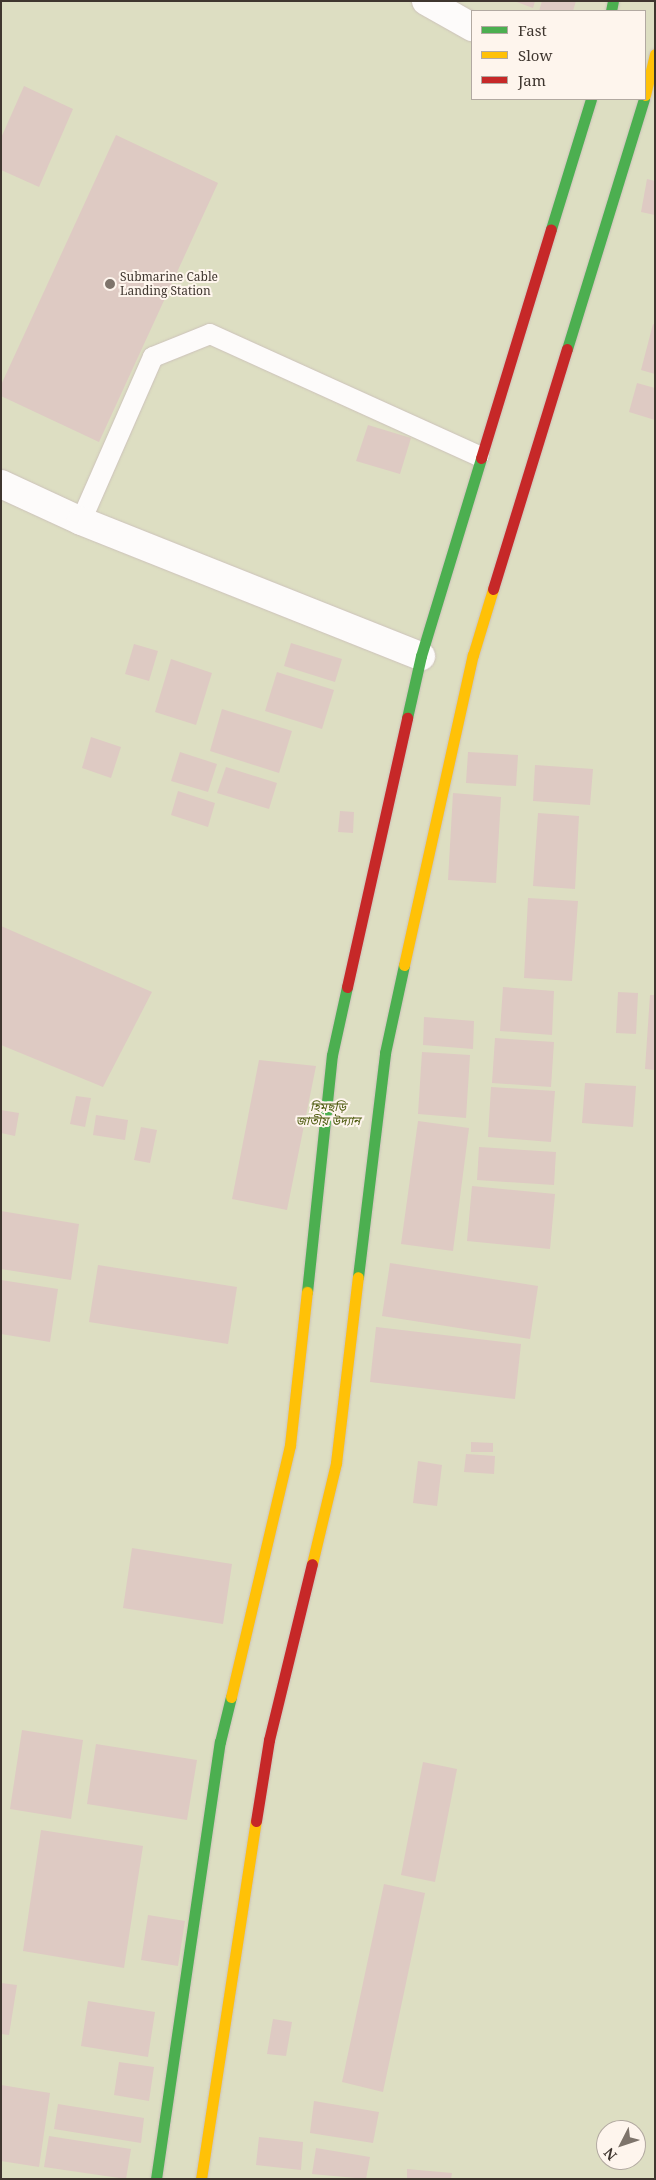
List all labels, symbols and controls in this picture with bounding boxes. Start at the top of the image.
legend [471,10,646,100]
text: Fast [518,20,547,40]
text: Slow [518,45,552,65]
text: Jam [518,70,546,90]
place label: Submarine Cable Landing Station [120,270,218,298]
marker: Submarine Cable Landing Station [104,278,116,290]
park label: হিমছড়ি জাতীয় উদ্যান [296,1100,360,1128]
north arrow [596,2120,646,2170]
text: N [599,2144,621,2165]

